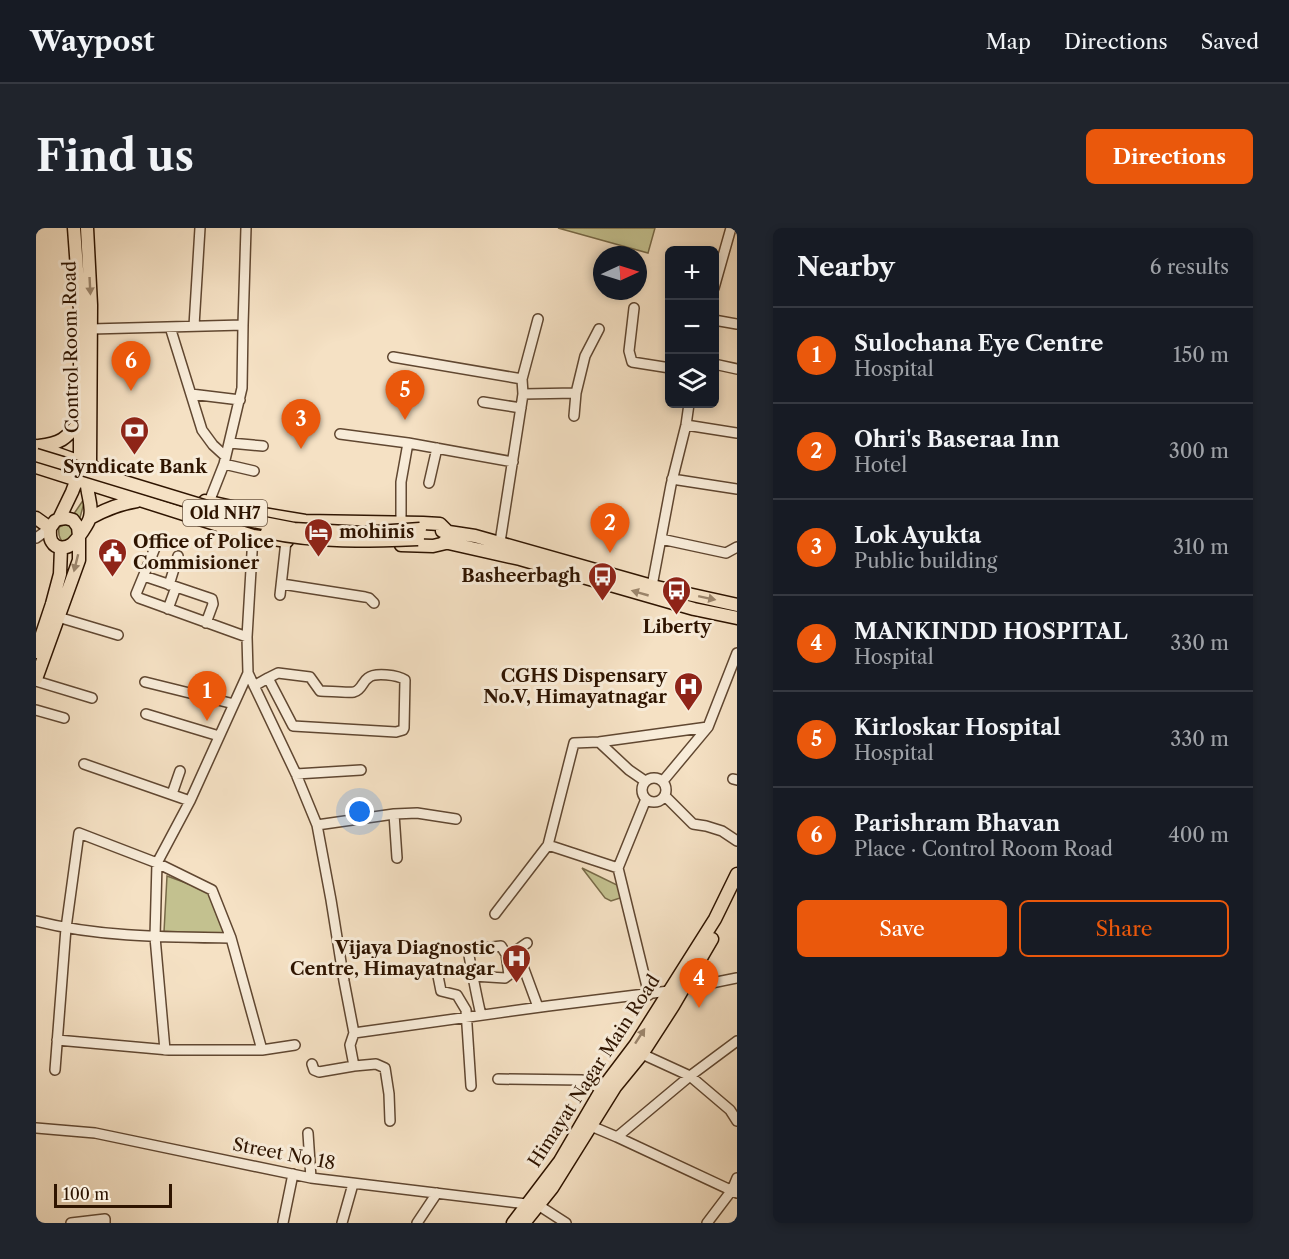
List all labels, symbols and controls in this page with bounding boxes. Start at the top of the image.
text: Waypost [30,24,154,58]
text: Map [986,29,1031,54]
text: Directions [1064,29,1168,54]
text: Saved [1201,29,1259,54]
button: Directions [1086,129,1253,184]
text: Find us [36,130,194,182]
north arrow [593,246,647,300]
map controls [665,246,719,408]
button: + [665,246,719,300]
text: Nearby [797,251,895,283]
text: 6 results [1150,255,1229,279]
street label: Control Room Road [58,261,84,433]
one-way arrow [86,277,95,296]
button: − [665,300,719,354]
text: Sulochana Eye Centre [854,330,1103,357]
pin: 6 [112,342,151,391]
text: 1 [812,343,821,367]
text: 150 m [1173,343,1229,367]
button: layers [665,354,719,408]
text: Hospital [854,357,934,381]
pin: 5 [386,370,424,420]
pin: 3 [282,400,320,449]
bank icon: Syndicate Bank [119,414,151,456]
text: Ohri's Baseraa Inn [854,426,1060,453]
text: 2 [811,439,822,463]
text: 300 m [1169,439,1229,463]
text: Hotel [854,453,907,477]
place label: Syndicate Bank [63,456,208,478]
road number: Old NH7 [183,500,267,526]
pin: 2 [590,504,630,553]
hotel icon: mohinis [302,516,334,558]
place label: mohinis [339,521,414,543]
text: Lok Ayukta [854,522,981,549]
place label: Office of Police Commisioner [133,531,274,574]
text: 3 [811,535,822,559]
text: 310 m [1173,535,1229,559]
public building icon: Office of Police Commisioner [96,536,128,578]
text: Public building [854,549,997,573]
one-way arrow [71,554,81,572]
bus stop icon: Basheerbagh [586,560,618,602]
place label: Basheerbagh [461,565,582,587]
bus stop icon: Liberty [661,574,693,616]
one-way arrow [630,588,648,597]
one-way arrow [698,594,717,604]
place label: Liberty [643,616,712,638]
text: MANKINDD HOSPITAL [854,618,1128,645]
text: 4 [811,631,822,655]
text: 330 m [1170,631,1229,655]
text: Hospital [854,645,934,669]
place label: CGHS Dispensary No.V, Himayatnagar [483,665,668,708]
hospital icon: CGHS Dispensary No.V, Himayatnagar [672,670,704,712]
pin: 1 [188,672,226,721]
text: Kirloskar Hospital [854,714,1061,741]
text: 5 [811,727,822,751]
text: 330 m [1170,727,1229,751]
text: Hospital [854,741,934,765]
your location [345,797,374,826]
text: Parishram Bhavan [854,810,1060,837]
text: 6 [811,823,822,847]
text: 400 m [1168,823,1229,847]
text: Place · Control Room Road [854,837,1113,861]
button: Save [797,900,1007,957]
button: Share [1019,900,1229,957]
place label: Vijaya Diagnostic Centre, Himayatnagar [290,937,495,980]
hospital icon: Vijaya Diagnostic Centre, Himayatnagar [500,942,532,984]
pin: 4 [680,958,718,1008]
street label: Himayat Nagar Main Road [523,970,665,1171]
one-way arrow [635,1028,646,1044]
street label: Street No 18 [231,1133,337,1175]
scale bar [54,1181,172,1208]
text: 100 m [63,1184,109,1204]

